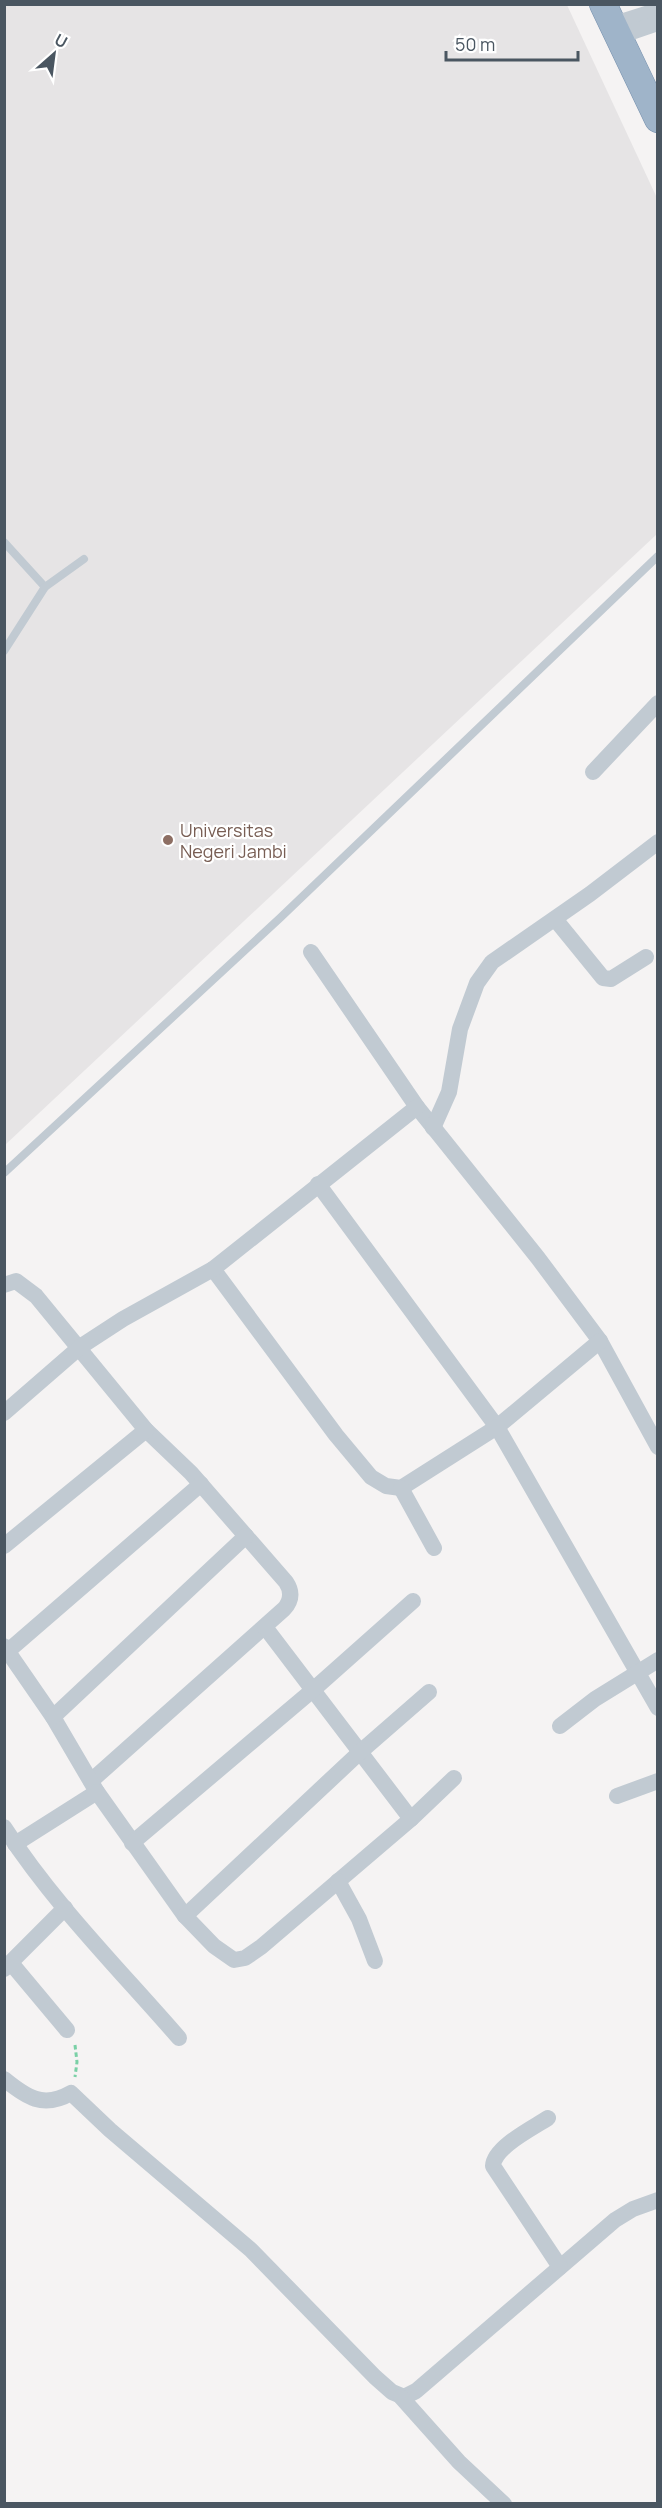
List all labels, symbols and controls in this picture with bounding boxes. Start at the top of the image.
north arrow [24,24,84,84]
scale bar [446,24,578,62]
text: U [51,28,71,53]
text: 50 m [455,32,495,56]
place label: Universitas Negeri Jambi [180,818,287,863]
marker: Universitas Negeri Jambi [161,833,175,847]

